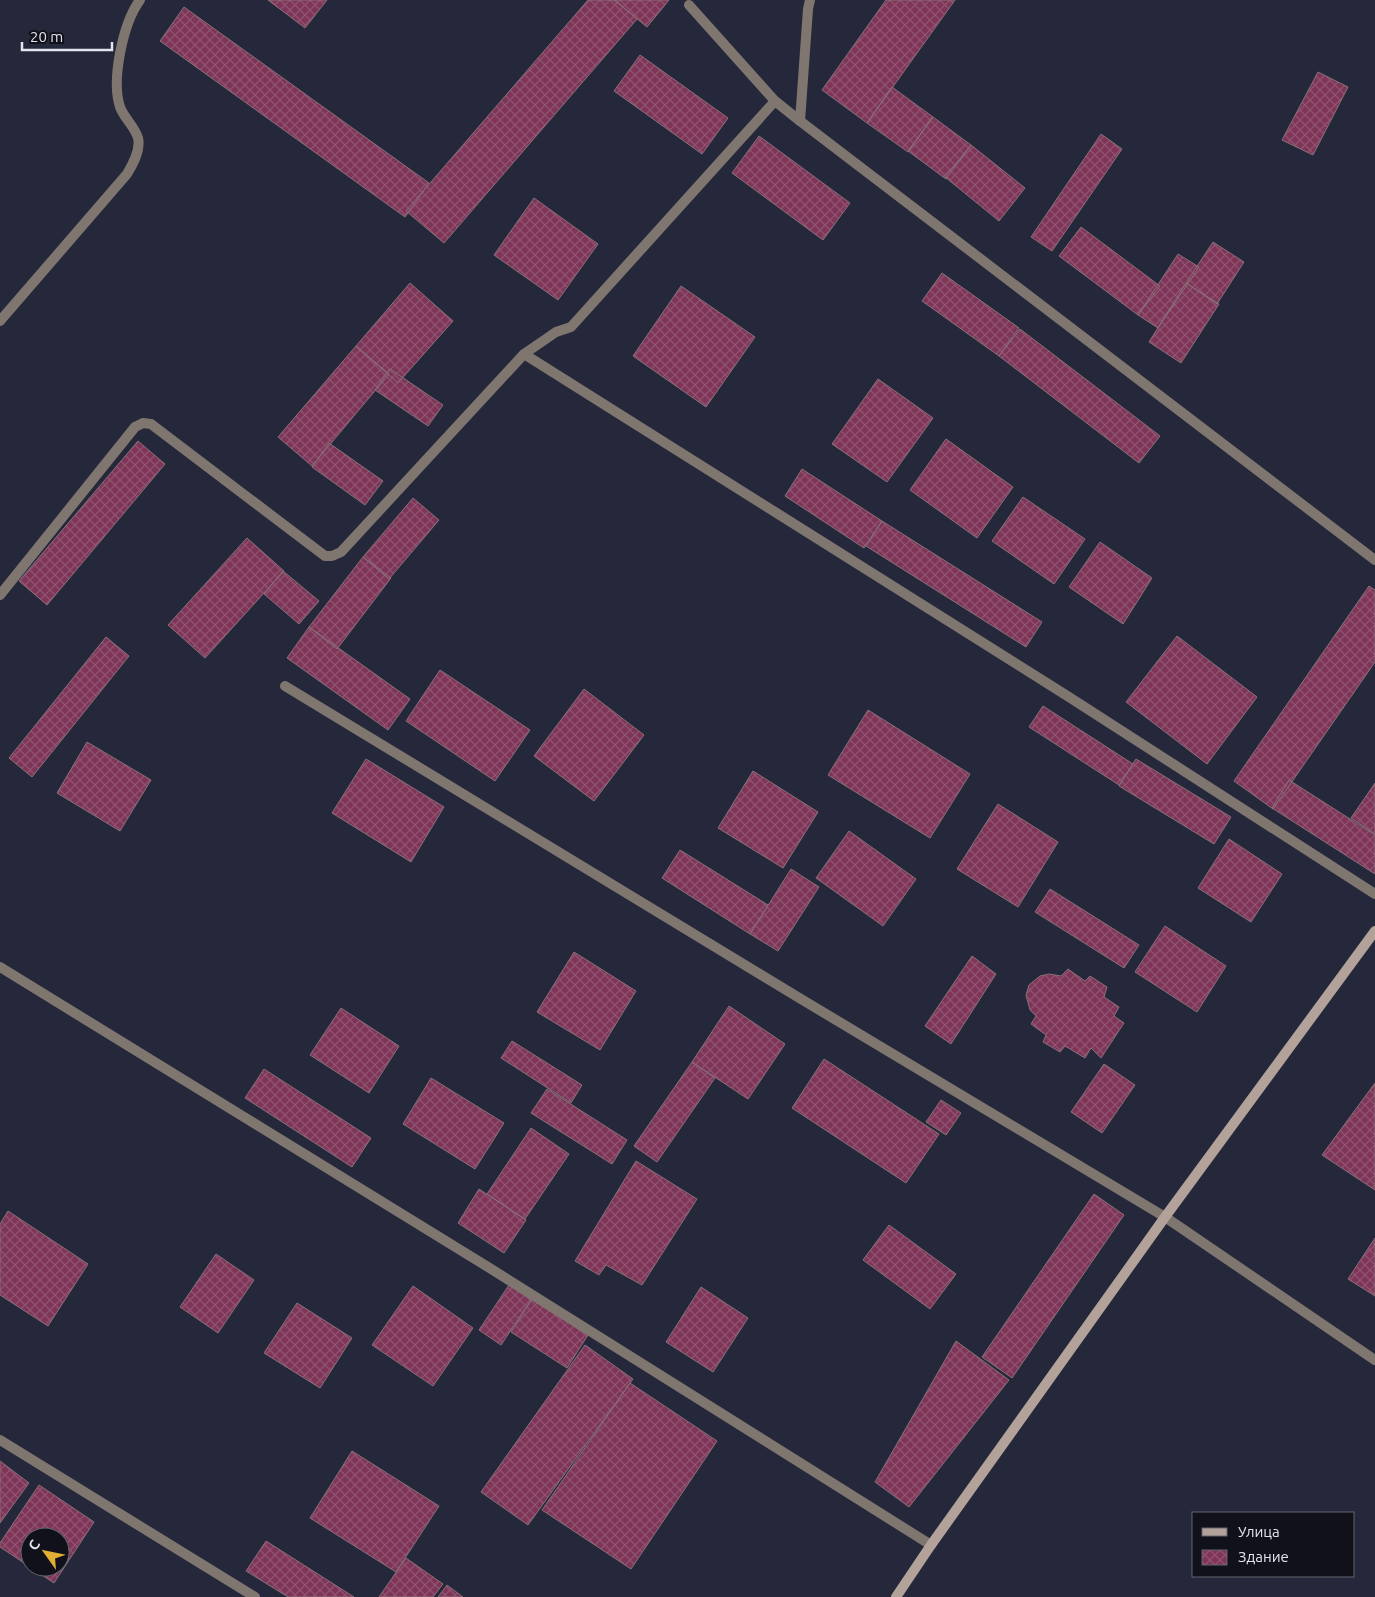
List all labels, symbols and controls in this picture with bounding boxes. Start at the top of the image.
scale bar [22,20,112,52]
text: 20 m [30,28,63,45]
legend [1192,1512,1355,1577]
text: Улица [1238,1523,1280,1540]
north arrow [20,1527,70,1577]
text: С [25,1537,43,1553]
text: Здание [1238,1548,1289,1565]

